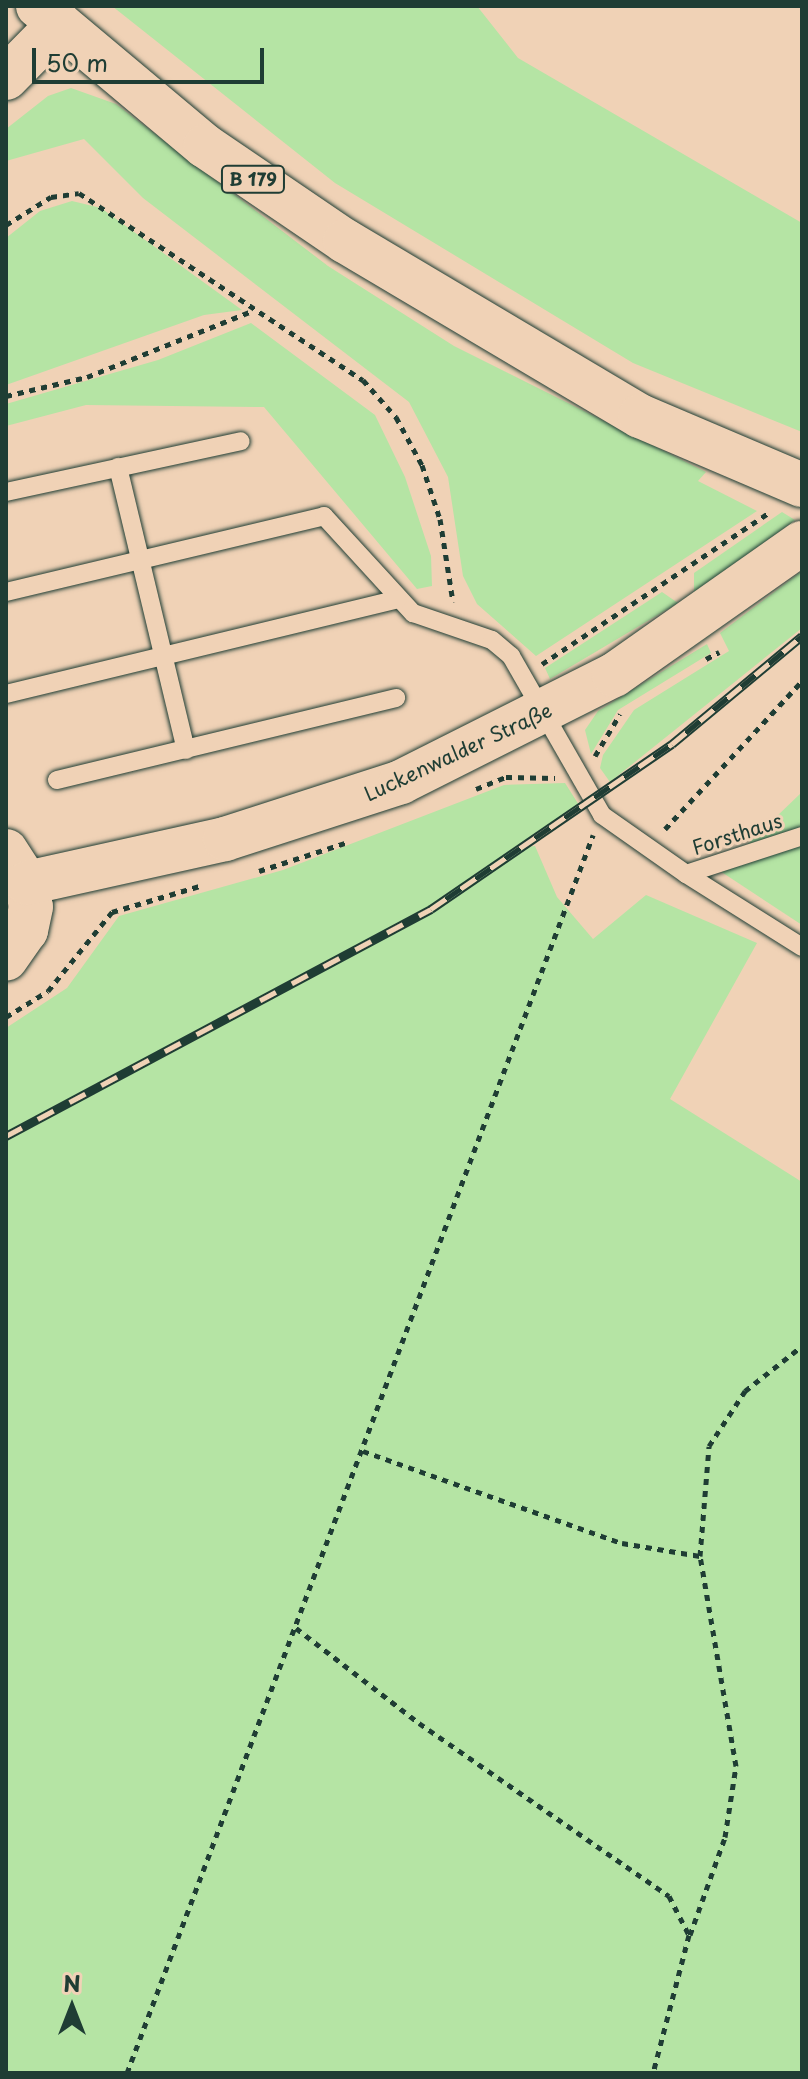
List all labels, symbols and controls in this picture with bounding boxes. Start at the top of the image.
scale bar [36,32,268,82]
text: 50 m [46,44,108,80]
road number: B 179 [221,165,285,193]
street label: Luckenwalder Straße [360,698,556,806]
street label: Forsthaus [689,808,785,860]
text: N [63,1966,81,1999]
north arrow [32,1967,112,2047]

